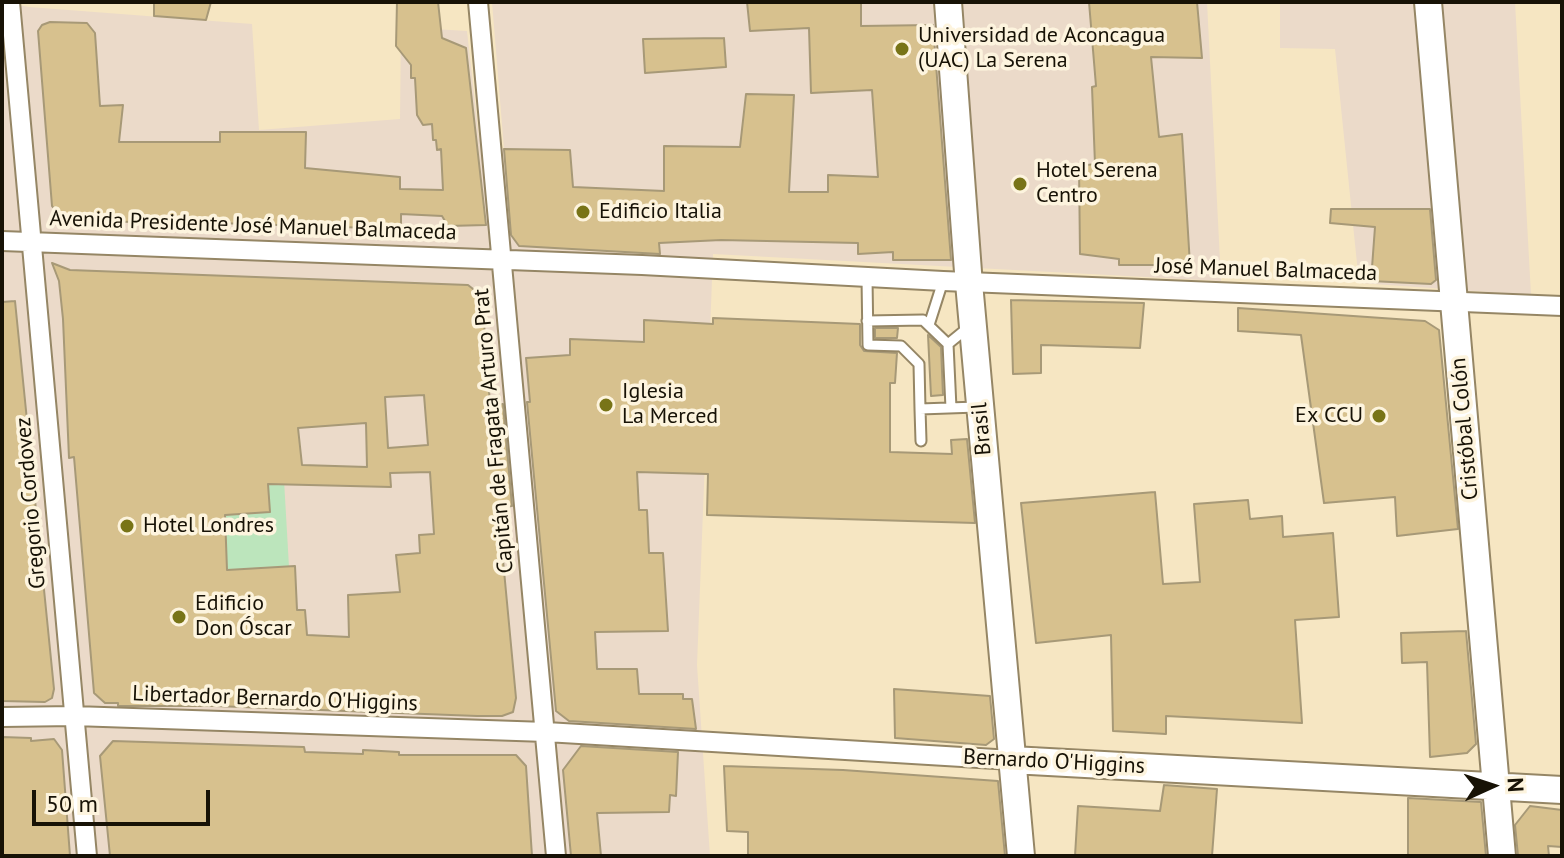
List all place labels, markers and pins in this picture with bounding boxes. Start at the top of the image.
place label: Universidad de Aconcagua (UAC) La Serena [918,23,1165,74]
marker: Universidad de Aconcagua (UAC) La Serena [893,40,911,58]
place label: Hotel Serena Centro [1036,158,1158,210]
marker: Hotel Serena Centro [1011,175,1029,193]
place label: Edificio Italia [599,199,722,225]
marker: Edificio Italia [574,203,592,221]
place label: Iglesia La Merced [622,379,718,430]
marker: Iglesia La Merced [597,396,615,414]
place label: Ex CCU [1295,403,1363,429]
marker: Ex CCU [1370,407,1388,425]
place label: Hotel Londres [143,513,274,539]
marker: Hotel Londres [118,517,136,535]
place label: Edificio Don Óscar [195,591,292,642]
marker: Edificio Don Óscar [170,608,188,626]

